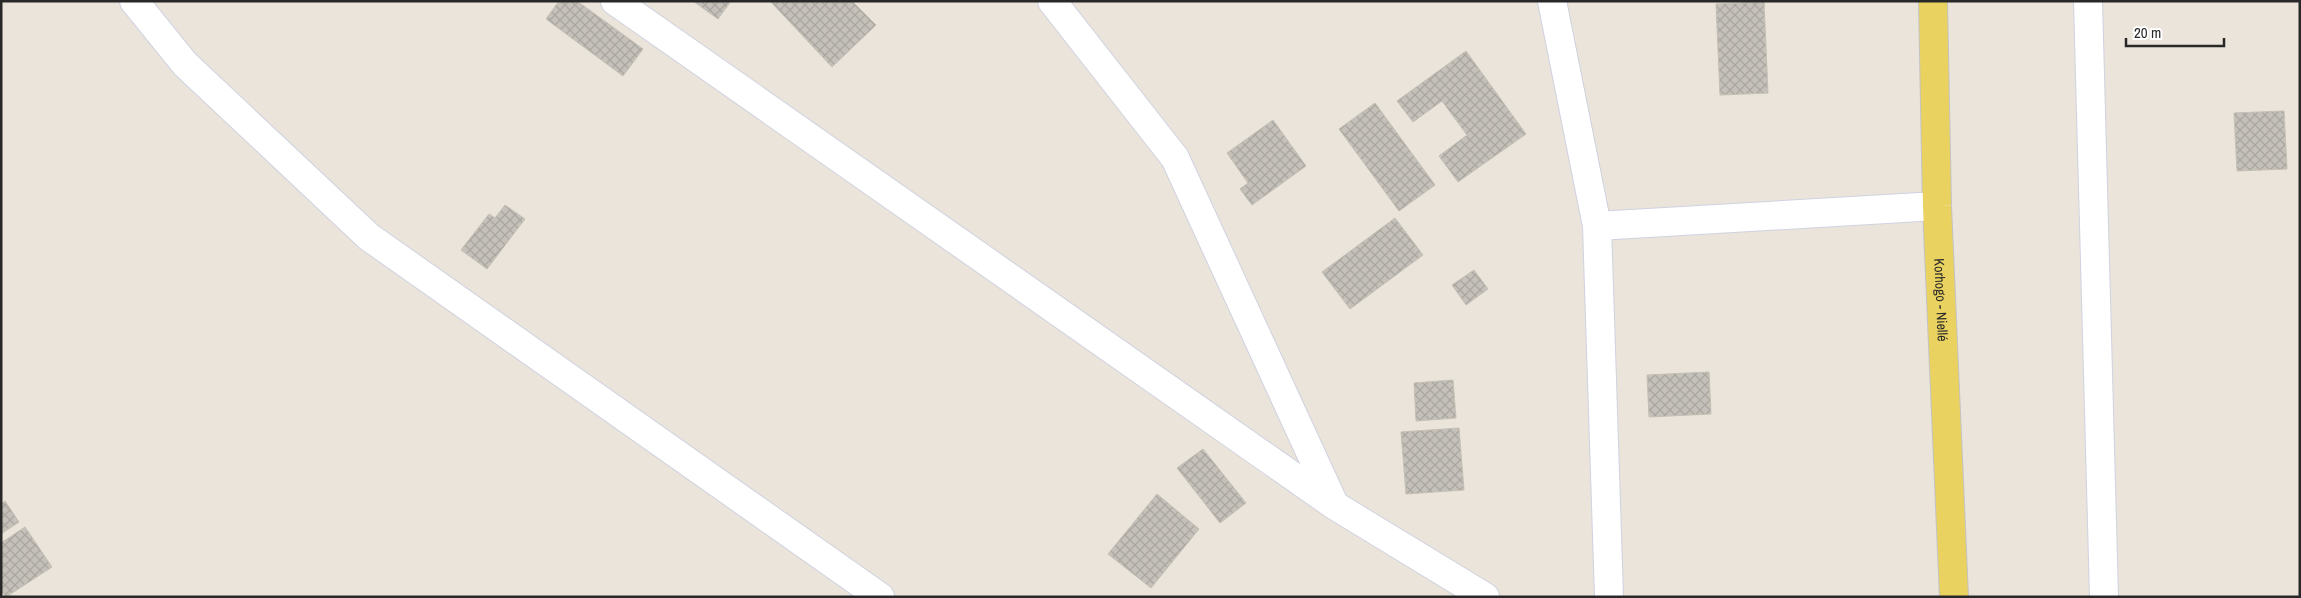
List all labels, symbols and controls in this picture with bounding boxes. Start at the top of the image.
scale bar [2126,15,2224,47]
text: 20 m [2134,22,2161,43]
street label: Korhogo - Niellé [1930,258,1952,342]

